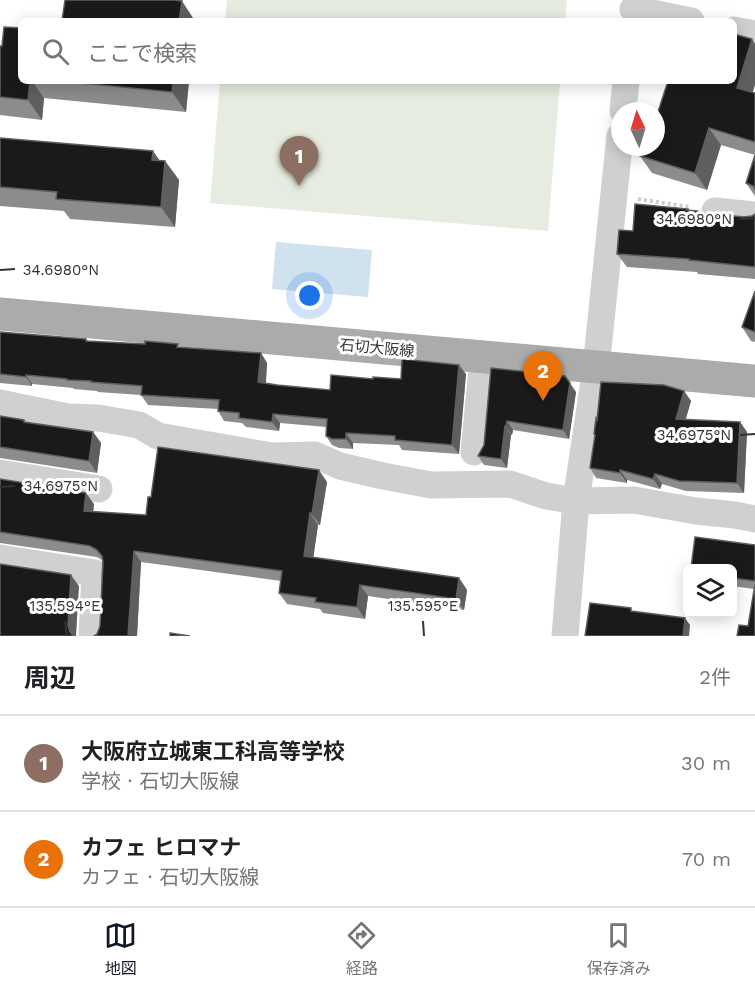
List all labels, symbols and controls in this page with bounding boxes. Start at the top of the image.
search box [18,18,737,84]
icon: search [39,35,72,68]
text: ここで検索 [87,41,197,66]
north arrow [611,102,665,156]
pin: 1 [280,136,318,186]
text: 34.6980°N [656,210,732,228]
text: 34.6980°N [23,261,99,279]
your location [295,281,324,310]
street label: 石切大阪線 [339,336,415,360]
pin: 2 [524,352,562,401]
text: 34.6975°N [657,426,731,444]
text: 34.6975°N [24,477,98,495]
map controls [683,564,737,618]
button: layers [683,564,737,618]
text: 135.594°E [30,597,100,615]
text: 135.595°E [388,597,458,615]
text: 周辺 [24,663,76,693]
text: 2件 [699,665,731,689]
text: 大阪府立城東工科高等学校 [81,739,345,764]
text: 1 [39,751,48,775]
text: 30 m [681,751,731,775]
text: 学校 · 石切大阪線 [81,769,239,793]
text: カフェ ヒロマナ [81,835,241,860]
text: 2 [38,847,49,871]
text: 70 m [682,847,731,871]
text: カフェ · 石切大阪線 [81,865,259,889]
tab: 地図 [104,919,137,979]
tab: 経路 [345,919,378,979]
tab: 保存済み [587,919,651,979]

